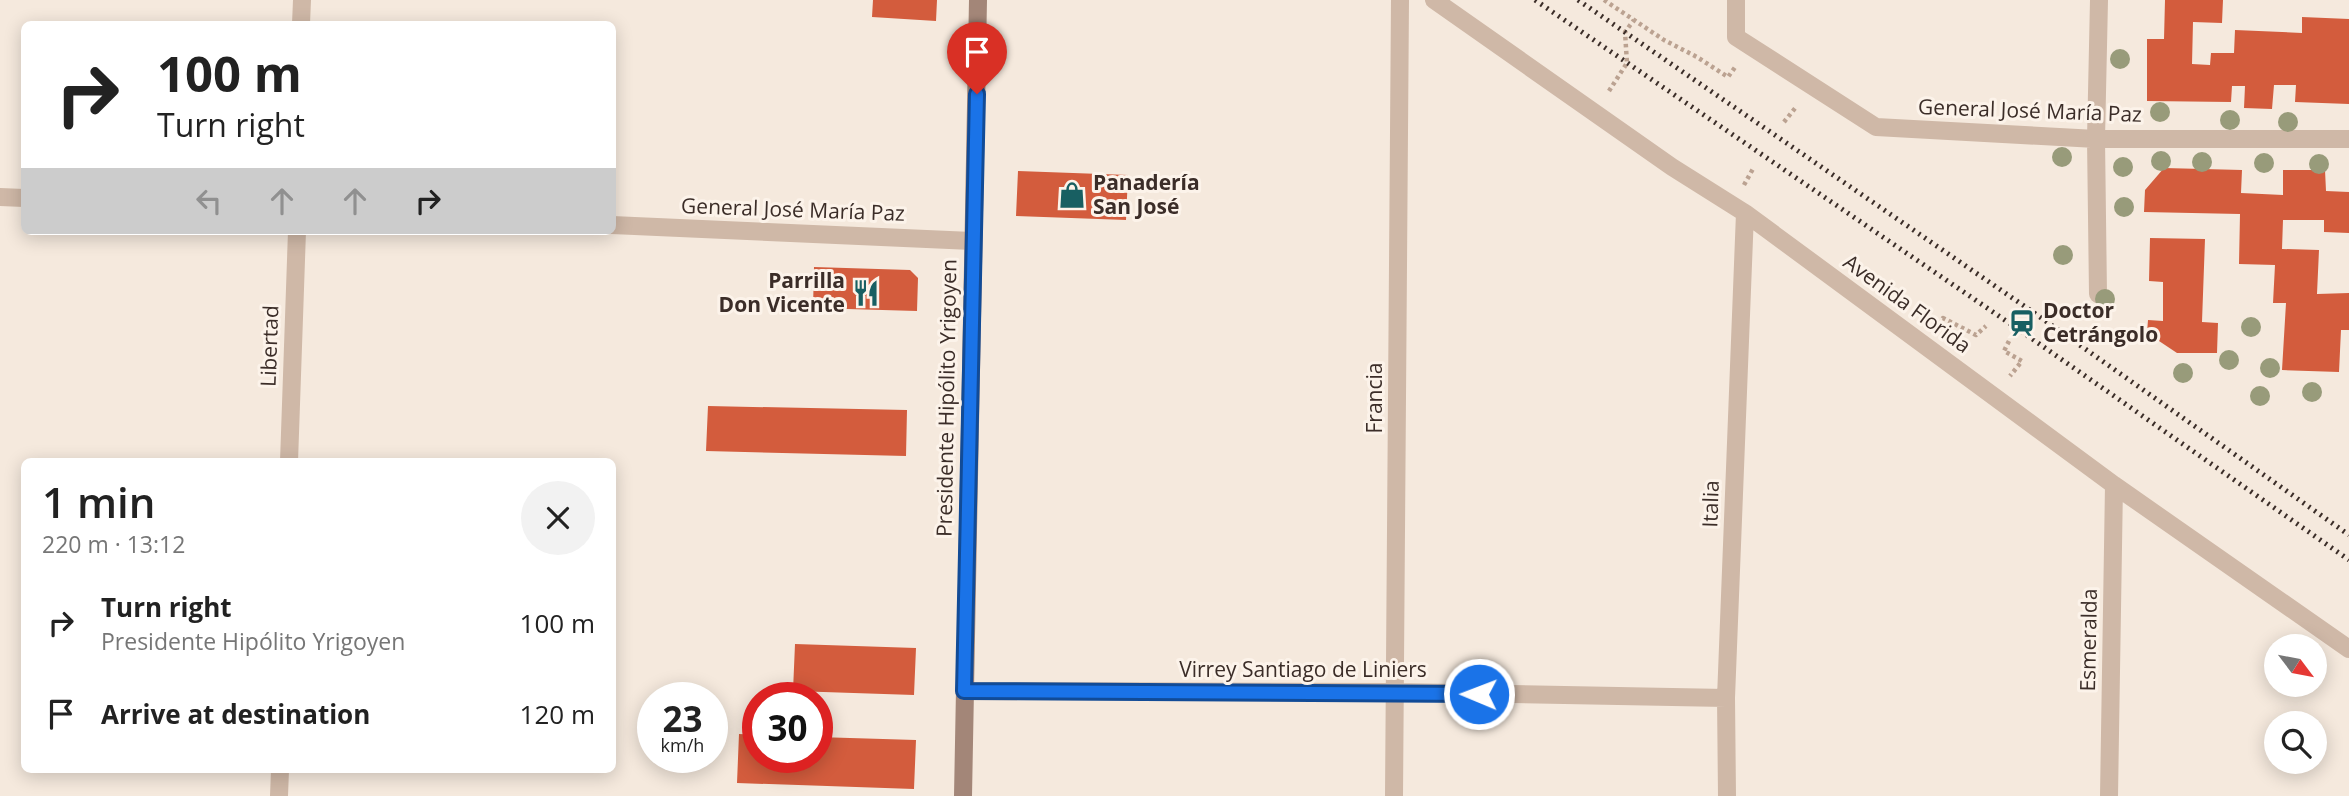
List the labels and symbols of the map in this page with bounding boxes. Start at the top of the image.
pin [947,22,1007,94]
street label: General José María Paz [1918,92,2143,128]
place label: Panadería San José [1093,168,1200,220]
shop icon: Panadería San José [1057,180,1087,210]
street label: General José María Paz [681,191,906,227]
street label: Avenida Florida [1838,248,1977,359]
street label: Presidente Hipólito Yrigoyen [930,259,962,537]
place label: Parrilla Don Vicente [719,266,845,318]
restaurant icon: Parrilla Don Vicente [851,278,881,308]
place label: Doctor Cetrángolo [2043,296,2158,348]
street label: Libertad [254,305,284,387]
station icon: Doctor Cetrángolo [2007,308,2037,338]
street label: Francia [1360,363,1388,434]
street label: Italia [1695,480,1725,528]
street label: Esmeralda [2073,588,2103,692]
north arrow [2264,634,2328,696]
street label: Virrey Santiago de Liniers [1179,655,1427,683]
position arrow [1442,657,1516,731]
speed limit sign: 30 [742,682,833,773]

